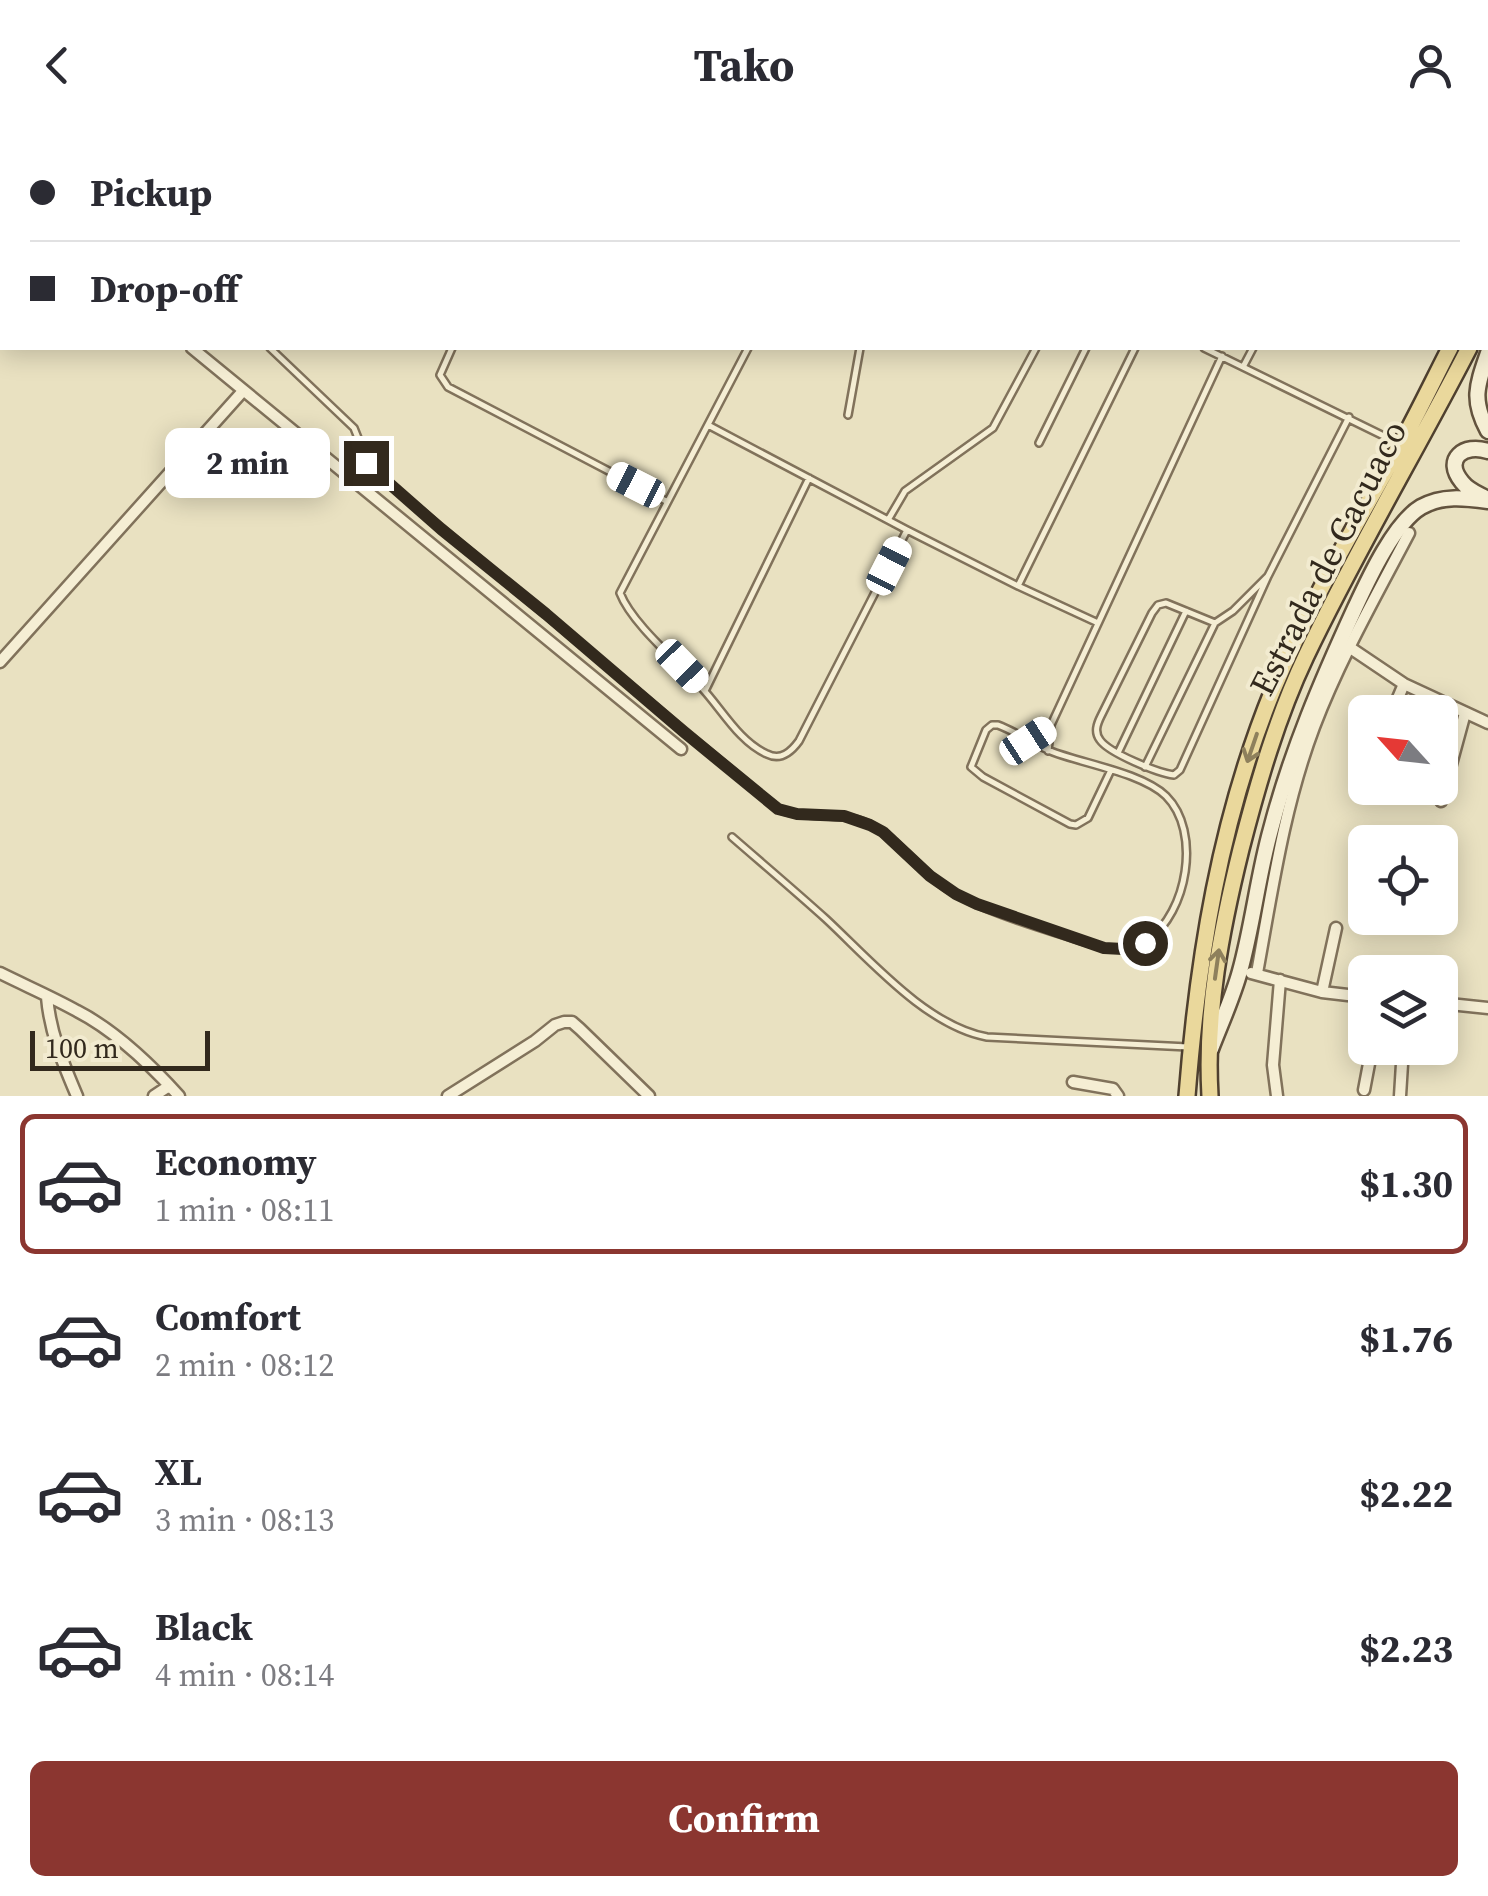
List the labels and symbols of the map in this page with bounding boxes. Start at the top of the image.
street label: Estrada de Cacuaco [1238,412,1418,704]
callout: 2 min [166,428,331,498]
route end [344,441,389,486]
car [602,458,670,512]
car [862,532,916,600]
car [650,634,714,698]
north arrow [1348,695,1458,805]
car [995,712,1061,770]
one-way arrow [1242,732,1260,764]
route start [1123,921,1168,966]
one-way arrow [1209,948,1227,981]
scale bar [30,1026,210,1070]

